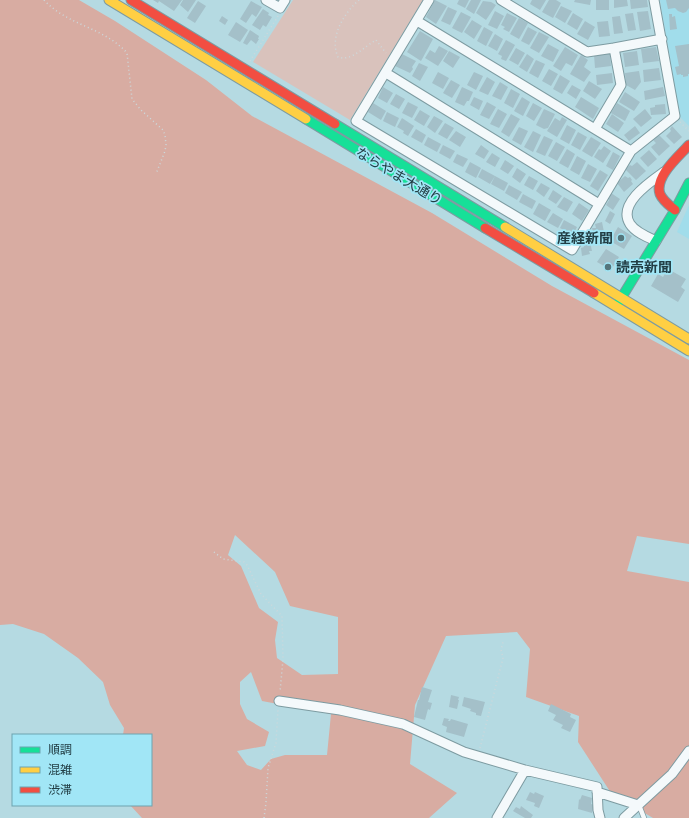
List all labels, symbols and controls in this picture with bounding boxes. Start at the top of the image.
street label: ならやま大通り [353,143,446,208]
place label: 産経新聞 [557,229,613,246]
marker: 産経新聞 [616,233,626,243]
place label: 読売新聞 [616,258,672,275]
marker: 読売新聞 [603,262,613,272]
legend [12,734,152,806]
text: 順調 [48,742,72,757]
text: 混雑 [48,762,72,777]
text: 渋滞 [48,782,72,797]

